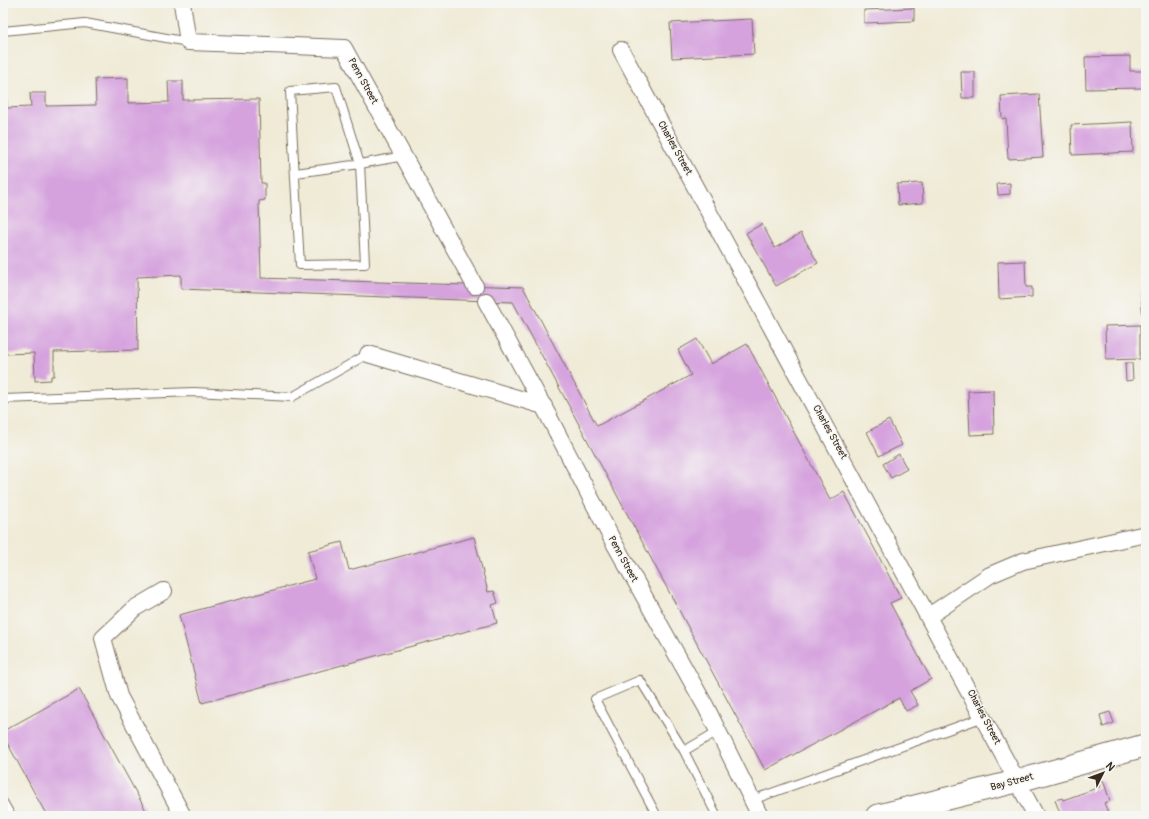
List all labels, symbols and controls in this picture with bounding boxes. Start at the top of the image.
street label: Penn Street [345,56,381,107]
street label: Charles Street [655,119,695,178]
street label: Charles Street [810,403,850,462]
street label: Penn Street [605,534,641,585]
street label: Charles Street [965,688,1004,747]
north arrow [1083,753,1123,793]
text: N [1103,760,1118,774]
street label: Bay Street [989,770,1036,793]

